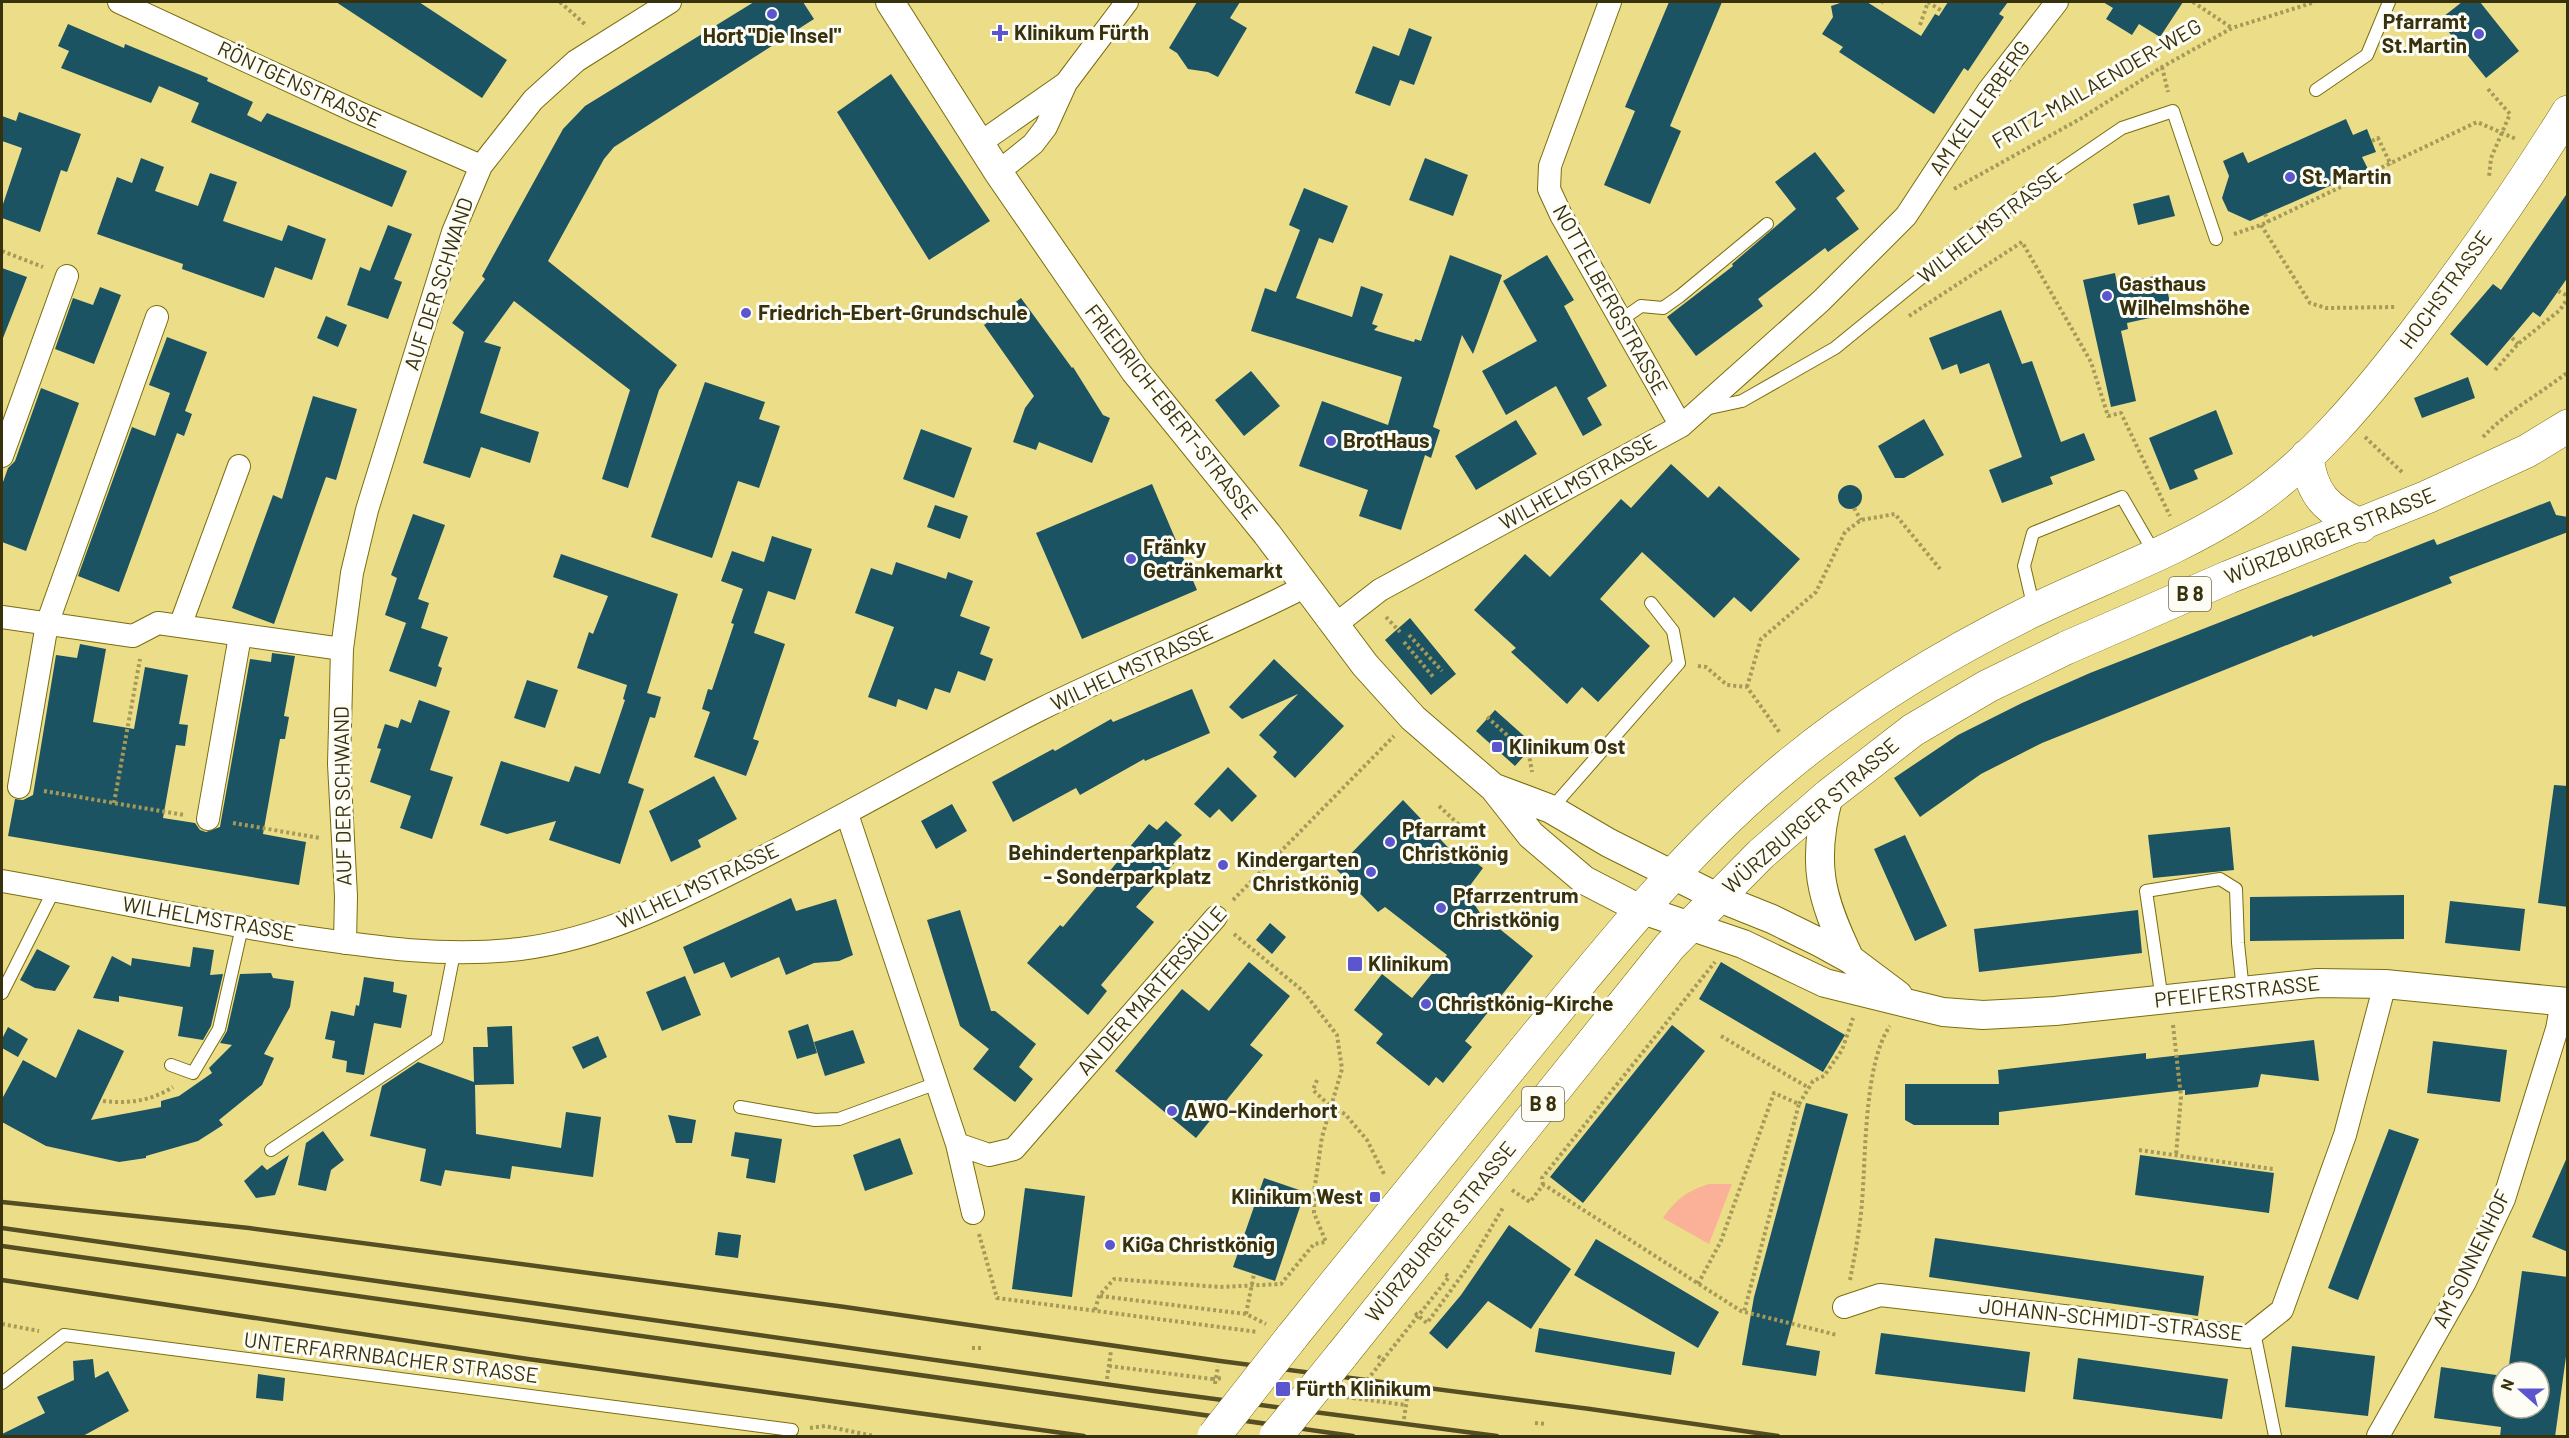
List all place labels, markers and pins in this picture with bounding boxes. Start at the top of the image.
marker: Hort "Die Insel" [765,7,779,21]
place label: Pfarramt St.Martin [2382,8,2467,57]
place label: Klinikum Fürth [1014,19,1149,44]
place label: Hort "Die Insel" [703,22,842,47]
marker: Klinikum Fürth [991,24,1009,42]
marker: Pfarramt St.Martin [2472,27,2486,41]
place label: St. Martin [2302,163,2391,188]
marker: St. Martin [2283,170,2297,184]
place label: Gasthaus Wilhelmshöhe [2119,270,2250,319]
marker: Gasthaus Wilhelmshöhe [2100,289,2114,303]
place label: Friedrich-Ebert-Grundschule [758,299,1028,324]
marker: Friedrich-Ebert-Grundschule [739,306,753,320]
place label: BrotHaus [1343,427,1429,452]
marker: BrotHaus [1324,434,1338,448]
place label: Fränky Getränkemarkt [1143,533,1283,582]
marker: Fränky Getränkemarkt [1124,552,1138,566]
place label: Klinikum Ost [1509,733,1625,758]
marker: Klinikum Ost [1490,740,1504,754]
place label: Pfarramt Christkönig [1402,816,1508,865]
marker: Pfarramt Christkönig [1383,835,1397,849]
place label: Behindertenparkplatz - Sonderparkplatz [1008,839,1211,888]
place label: Kindergarten Christkönig [1236,846,1359,895]
marker: Behindertenparkplatz - Sonderparkplatz [1216,858,1230,872]
marker: Kindergarten Christkönig [1364,865,1378,879]
place label: Pfarrzentrum Christkönig [1453,882,1578,931]
marker: Pfarrzentrum Christkönig [1434,901,1448,915]
place label: Klinikum [1368,950,1449,975]
marker: Klinikum [1346,955,1364,973]
place label: Christkönig-Kirche [1438,990,1613,1015]
marker: Christkönig-Kirche [1419,997,1433,1011]
place label: AWO-Kinderhort [1184,1097,1338,1122]
marker: AWO-Kinderhort [1165,1104,1179,1118]
place label: Klinikum West [1231,1183,1363,1208]
marker: Klinikum West [1368,1190,1382,1204]
place label: KiGa Christkönig [1122,1231,1275,1256]
marker: KiGa Christkönig [1103,1238,1117,1252]
place label: Fürth Klinikum [1296,1375,1431,1400]
marker: Fürth Klinikum [1274,1380,1292,1398]

